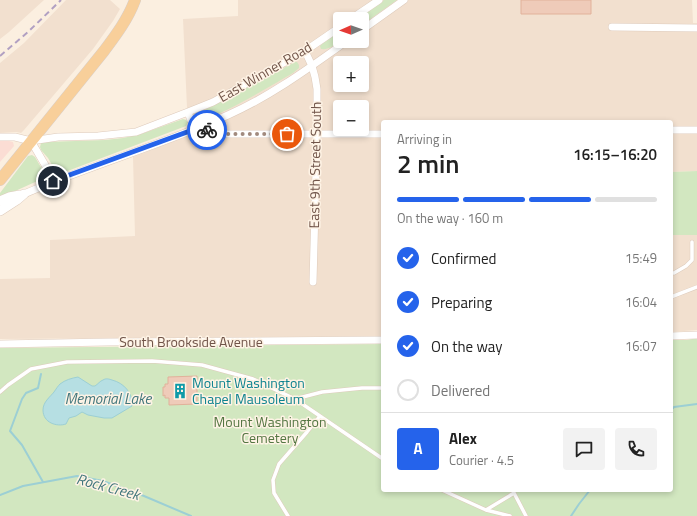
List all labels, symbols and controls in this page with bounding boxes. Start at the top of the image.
north arrow [333,12,369,48]
map controls [333,12,369,136]
street label: East Winner Road [214,36,316,107]
button: + [333,56,369,92]
button: − [333,100,369,136]
street label: East 9th Street South [303,101,326,228]
courier [187,110,227,150]
pin [270,117,304,151]
icon: bike [196,119,218,141]
icon: bag [276,123,298,145]
text: Arriving in [397,129,452,149]
text: 16:15–16:20 [573,143,657,166]
text: 2 min [397,144,460,183]
pin [36,164,70,198]
icon: home [42,170,64,192]
text: On the way · 160 m [397,208,503,228]
icon: check [397,247,419,269]
text: Confirmed [431,247,496,270]
text: 15:49 [625,248,657,268]
icon: check [397,291,419,313]
text: Preparing [431,291,492,314]
text: 16:04 [625,292,657,312]
street label: South Brookside Avenue [119,331,263,352]
icon: check [397,335,419,357]
text: On the way [431,335,503,358]
text: 16:07 [625,336,657,356]
place label: Mount Washington Chapel Mausoleum [192,372,305,409]
text: Delivered [431,379,490,402]
building icon: Mount Washington Chapel Mausoleum [171,382,189,400]
water label: Memorial Lake [65,387,152,410]
park label: Mount Washington Cemetery [214,411,326,448]
text: Alex [449,427,477,450]
button: chat [563,428,605,470]
button: phone [615,428,657,470]
text: A [413,437,423,460]
text: Courier · 4.5 [449,450,514,470]
water label: Rock Creek [74,467,144,507]

